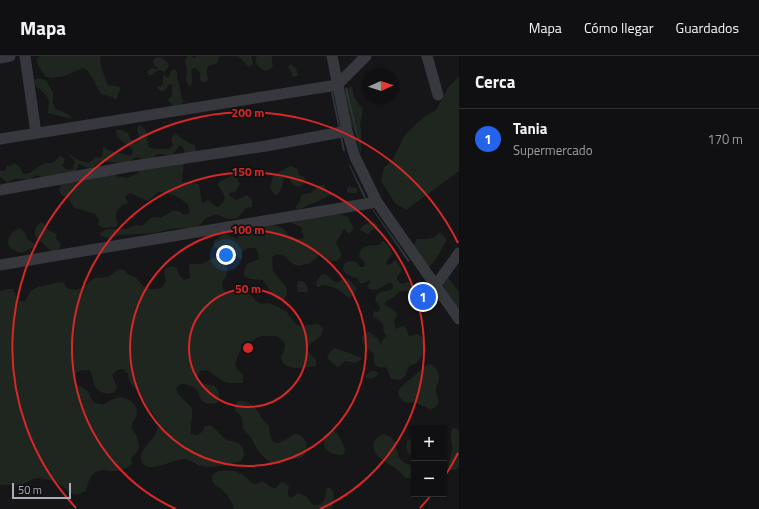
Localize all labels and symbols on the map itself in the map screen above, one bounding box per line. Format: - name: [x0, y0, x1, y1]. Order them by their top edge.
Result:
- north arrow: [363, 68, 399, 104]
- text: 200 m: [232, 103, 264, 122]
- text: 150 m: [232, 162, 264, 181]
- text: 100 m: [232, 220, 264, 239]
- your location: [216, 245, 236, 265]
- text: 50 m: [235, 279, 261, 298]
- pin: 1: [410, 282, 436, 312]
- centre of rings: [241, 341, 255, 355]
- scale bar: [12, 481, 71, 500]

